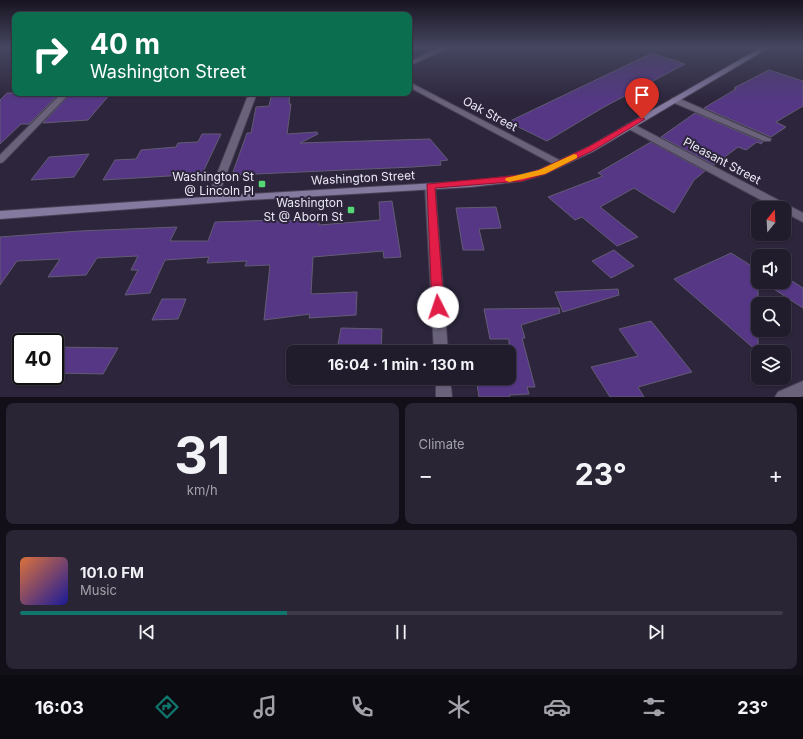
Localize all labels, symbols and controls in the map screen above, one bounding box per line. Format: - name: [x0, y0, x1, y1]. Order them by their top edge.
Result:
- text: 40 m: [90, 27, 160, 61]
- icon: right: [24, 28, 76, 80]
- text: Washington Street: [90, 61, 246, 82]
- pin: [625, 78, 659, 119]
- icon: arrive: [631, 84, 653, 106]
- street label: Oak Street: [460, 93, 520, 134]
- street label: Pleasant Street: [681, 134, 764, 187]
- street label: Washington Street: [311, 167, 415, 188]
- place label: Washington St @ Lincoln Pl: [172, 169, 254, 198]
- marker: Washington St @ Lincoln Pl: [257, 179, 267, 189]
- place label: Washington St @ Aborn St: [263, 195, 343, 224]
- north arrow: [751, 201, 791, 241]
- map controls: [751, 201, 791, 385]
- marker: Washington St @ Aborn St: [346, 205, 356, 215]
- button: sound: [751, 249, 791, 289]
- position arrow: [417, 286, 459, 328]
- button: search: [751, 297, 791, 337]
- speed limit sign: 40: [12, 333, 64, 385]
- button: layers: [751, 345, 791, 385]
- text: 16:04 · 1 min · 130 m: [328, 355, 474, 374]
- text: 31: [174, 424, 230, 487]
- text: Climate: [419, 436, 465, 452]
- text: 23°: [575, 456, 627, 492]
- text: −: [419, 462, 433, 488]
- text: +: [768, 462, 783, 488]
- text: km/h: [187, 482, 218, 498]
- text: 101.0 FM: [80, 563, 144, 582]
- text: Music: [80, 582, 117, 598]
- icon: previous: [136, 621, 158, 643]
- icon: pause: [390, 621, 412, 643]
- icon: next: [645, 621, 667, 643]
- icon: directions: [153, 693, 181, 721]
- icon: music: [251, 693, 279, 721]
- icon: phone: [348, 693, 376, 721]
- icon: climate: [445, 693, 473, 721]
- icon: car: [543, 693, 571, 721]
- icon: filters: [640, 693, 668, 721]
- text: 16:03: [35, 697, 84, 718]
- text: 23°: [737, 697, 768, 718]

